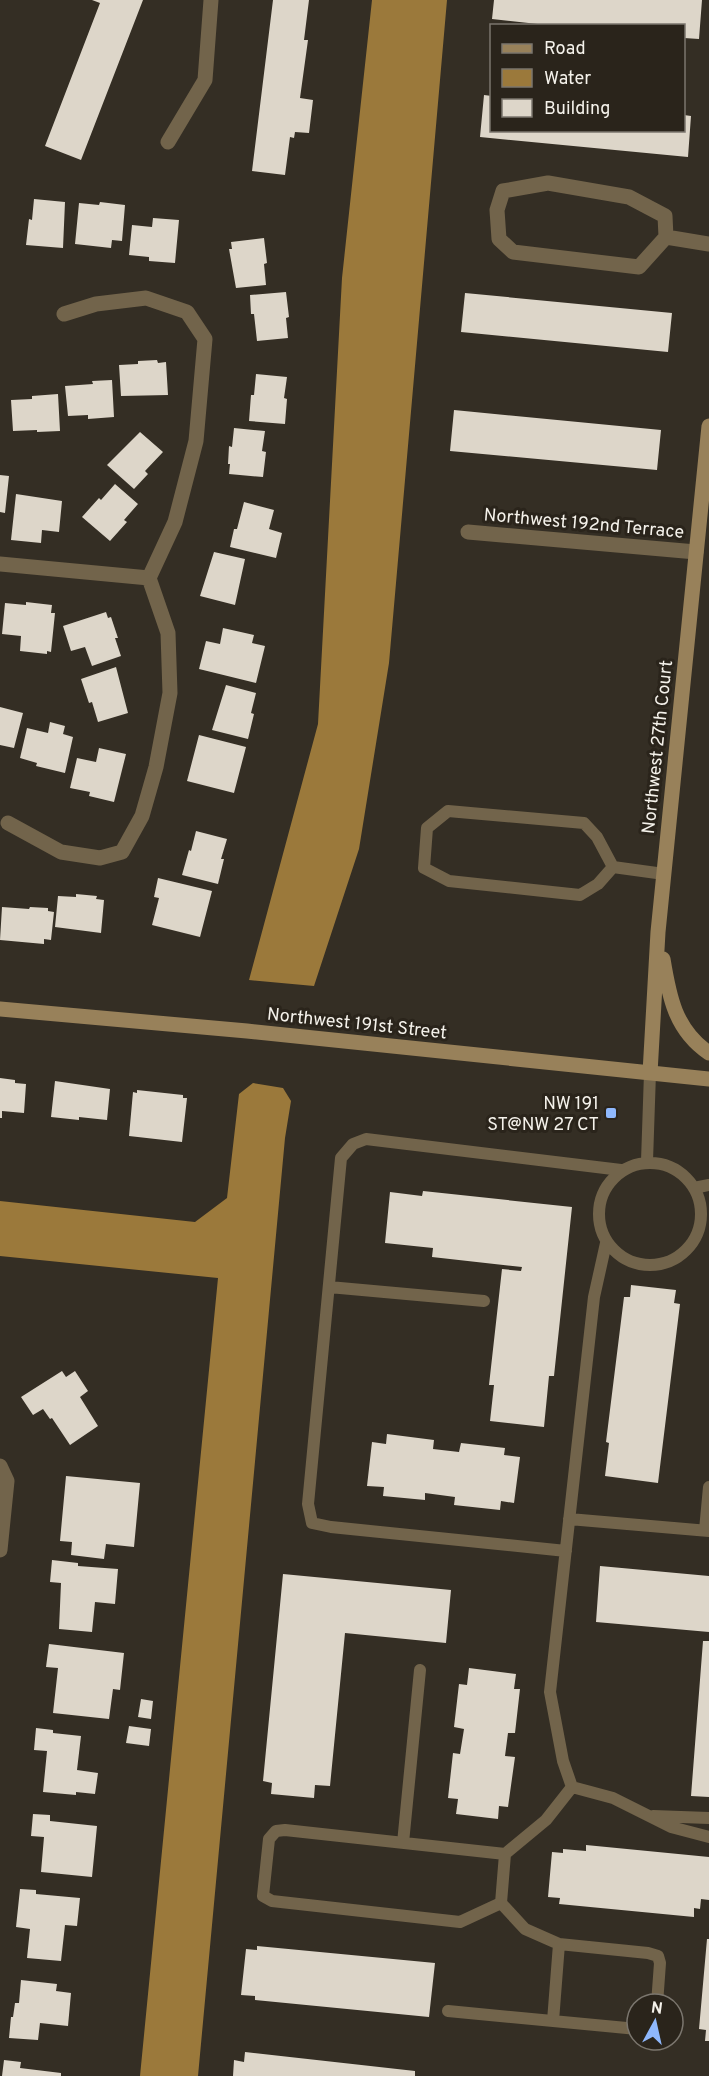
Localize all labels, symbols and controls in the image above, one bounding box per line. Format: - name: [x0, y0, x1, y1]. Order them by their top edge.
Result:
- legend: [490, 24, 685, 132]
- text: Road: [544, 38, 586, 61]
- text: Water: [544, 68, 591, 91]
- text: Building: [544, 98, 610, 121]
- street label: Northwest 192nd Terrace: [483, 504, 685, 545]
- street label: Northwest 27th Court: [638, 659, 679, 835]
- street label: Northwest 191st Street: [266, 1004, 448, 1045]
- place label: NW 191 ST@NW 27 CT: [487, 1093, 599, 1137]
- marker: NW 191 ST@NW 27 CT: [604, 1106, 618, 1120]
- north arrow: [625, 1992, 685, 2052]
- text: N: [650, 1998, 664, 2020]

